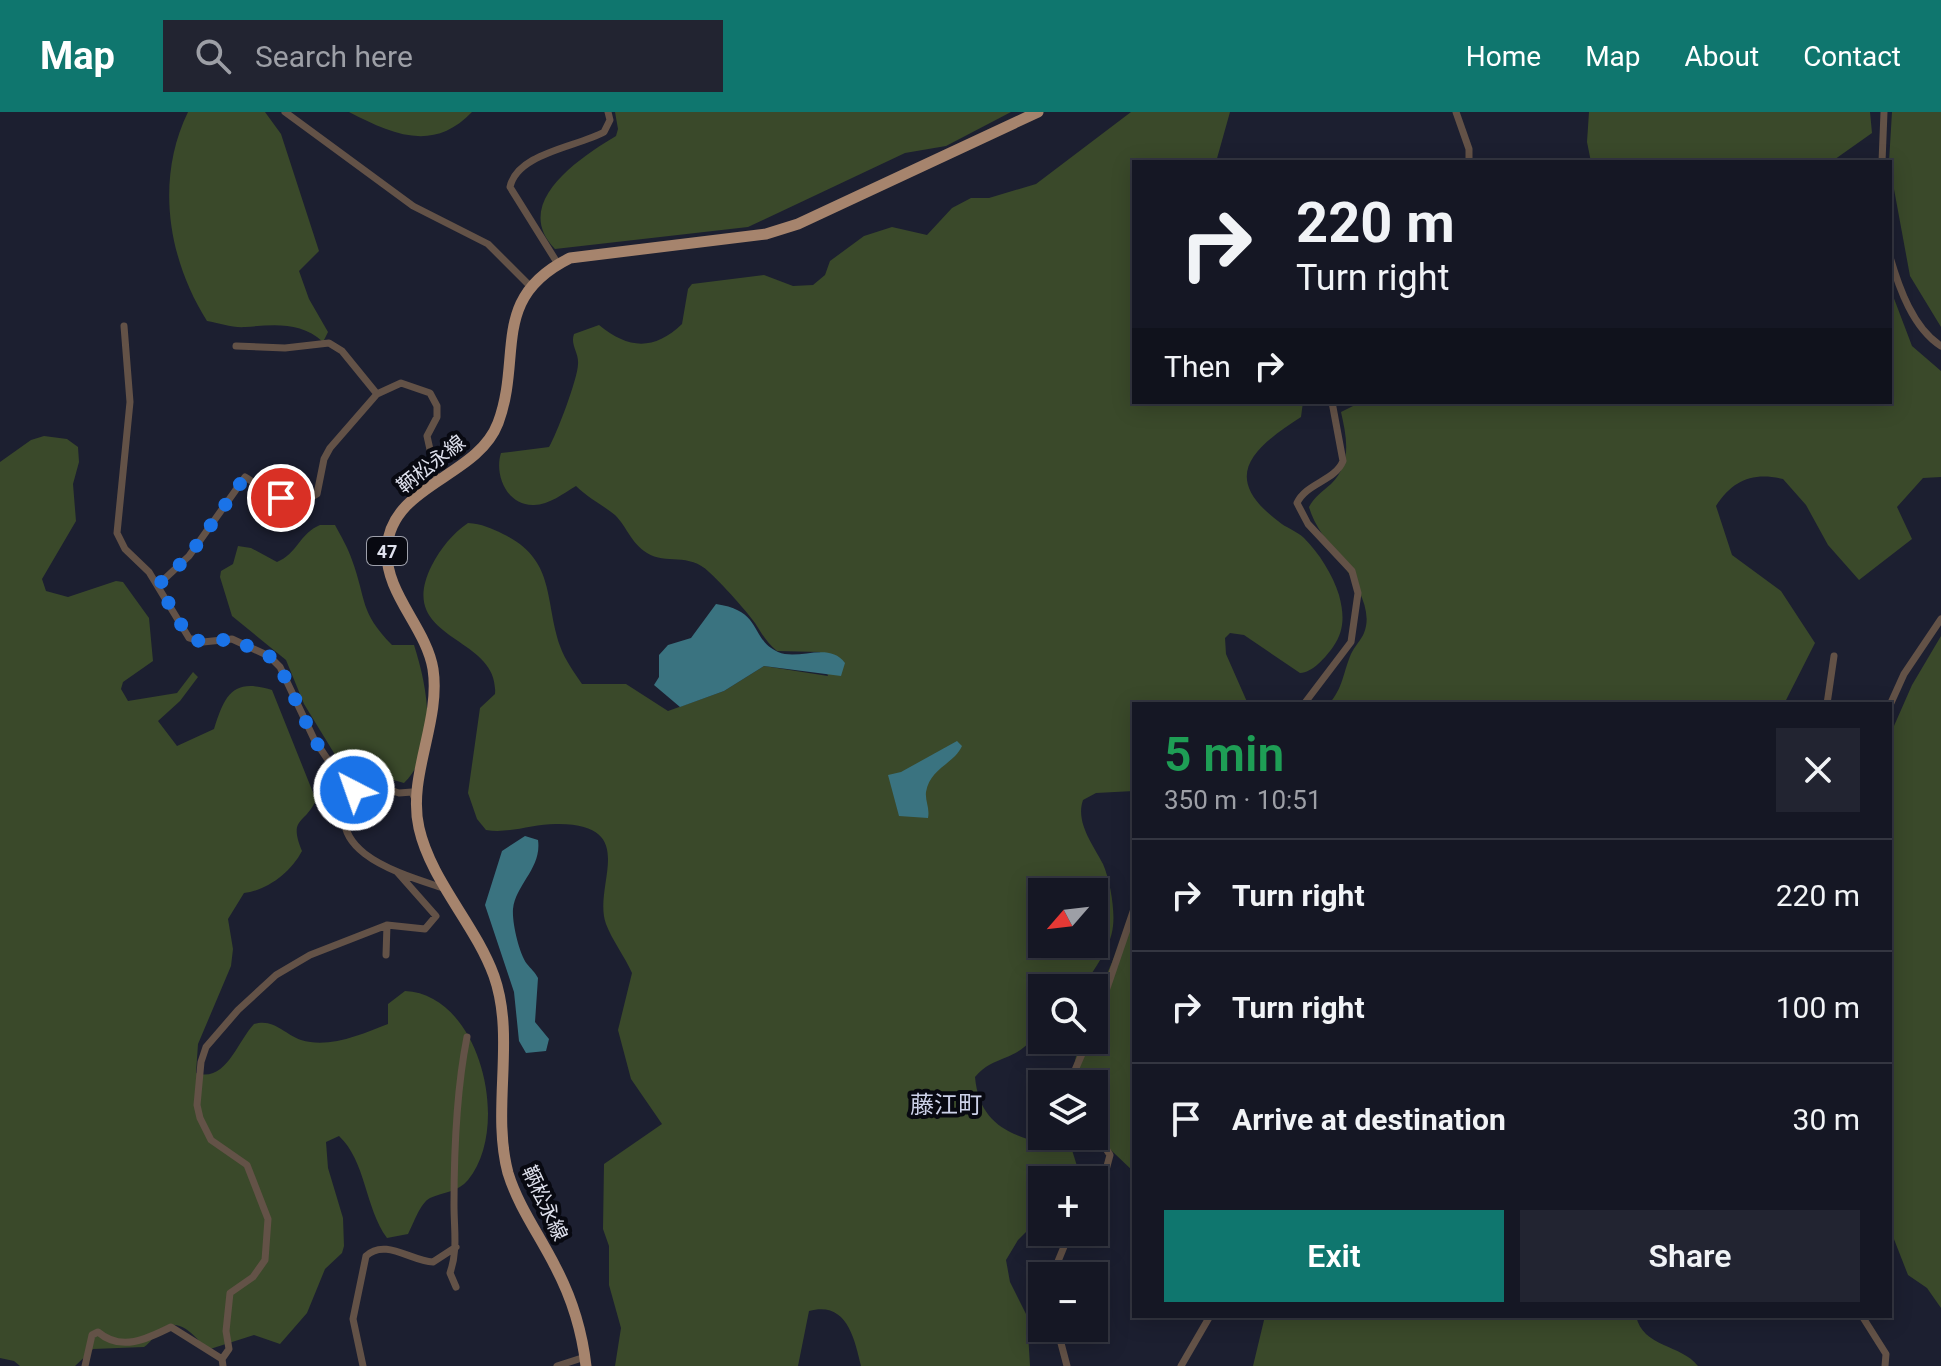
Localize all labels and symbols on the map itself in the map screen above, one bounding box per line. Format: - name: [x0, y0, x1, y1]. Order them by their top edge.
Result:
- street label: 鞆松永線: [392, 430, 470, 498]
- pin: [247, 464, 315, 532]
- road number: 47: [367, 537, 407, 565]
- position arrow: [312, 748, 396, 832]
- north arrow: [1028, 878, 1108, 958]
- district label: 藤江町: [910, 1091, 982, 1119]
- street label: 鞆松永線: [517, 1162, 573, 1244]

